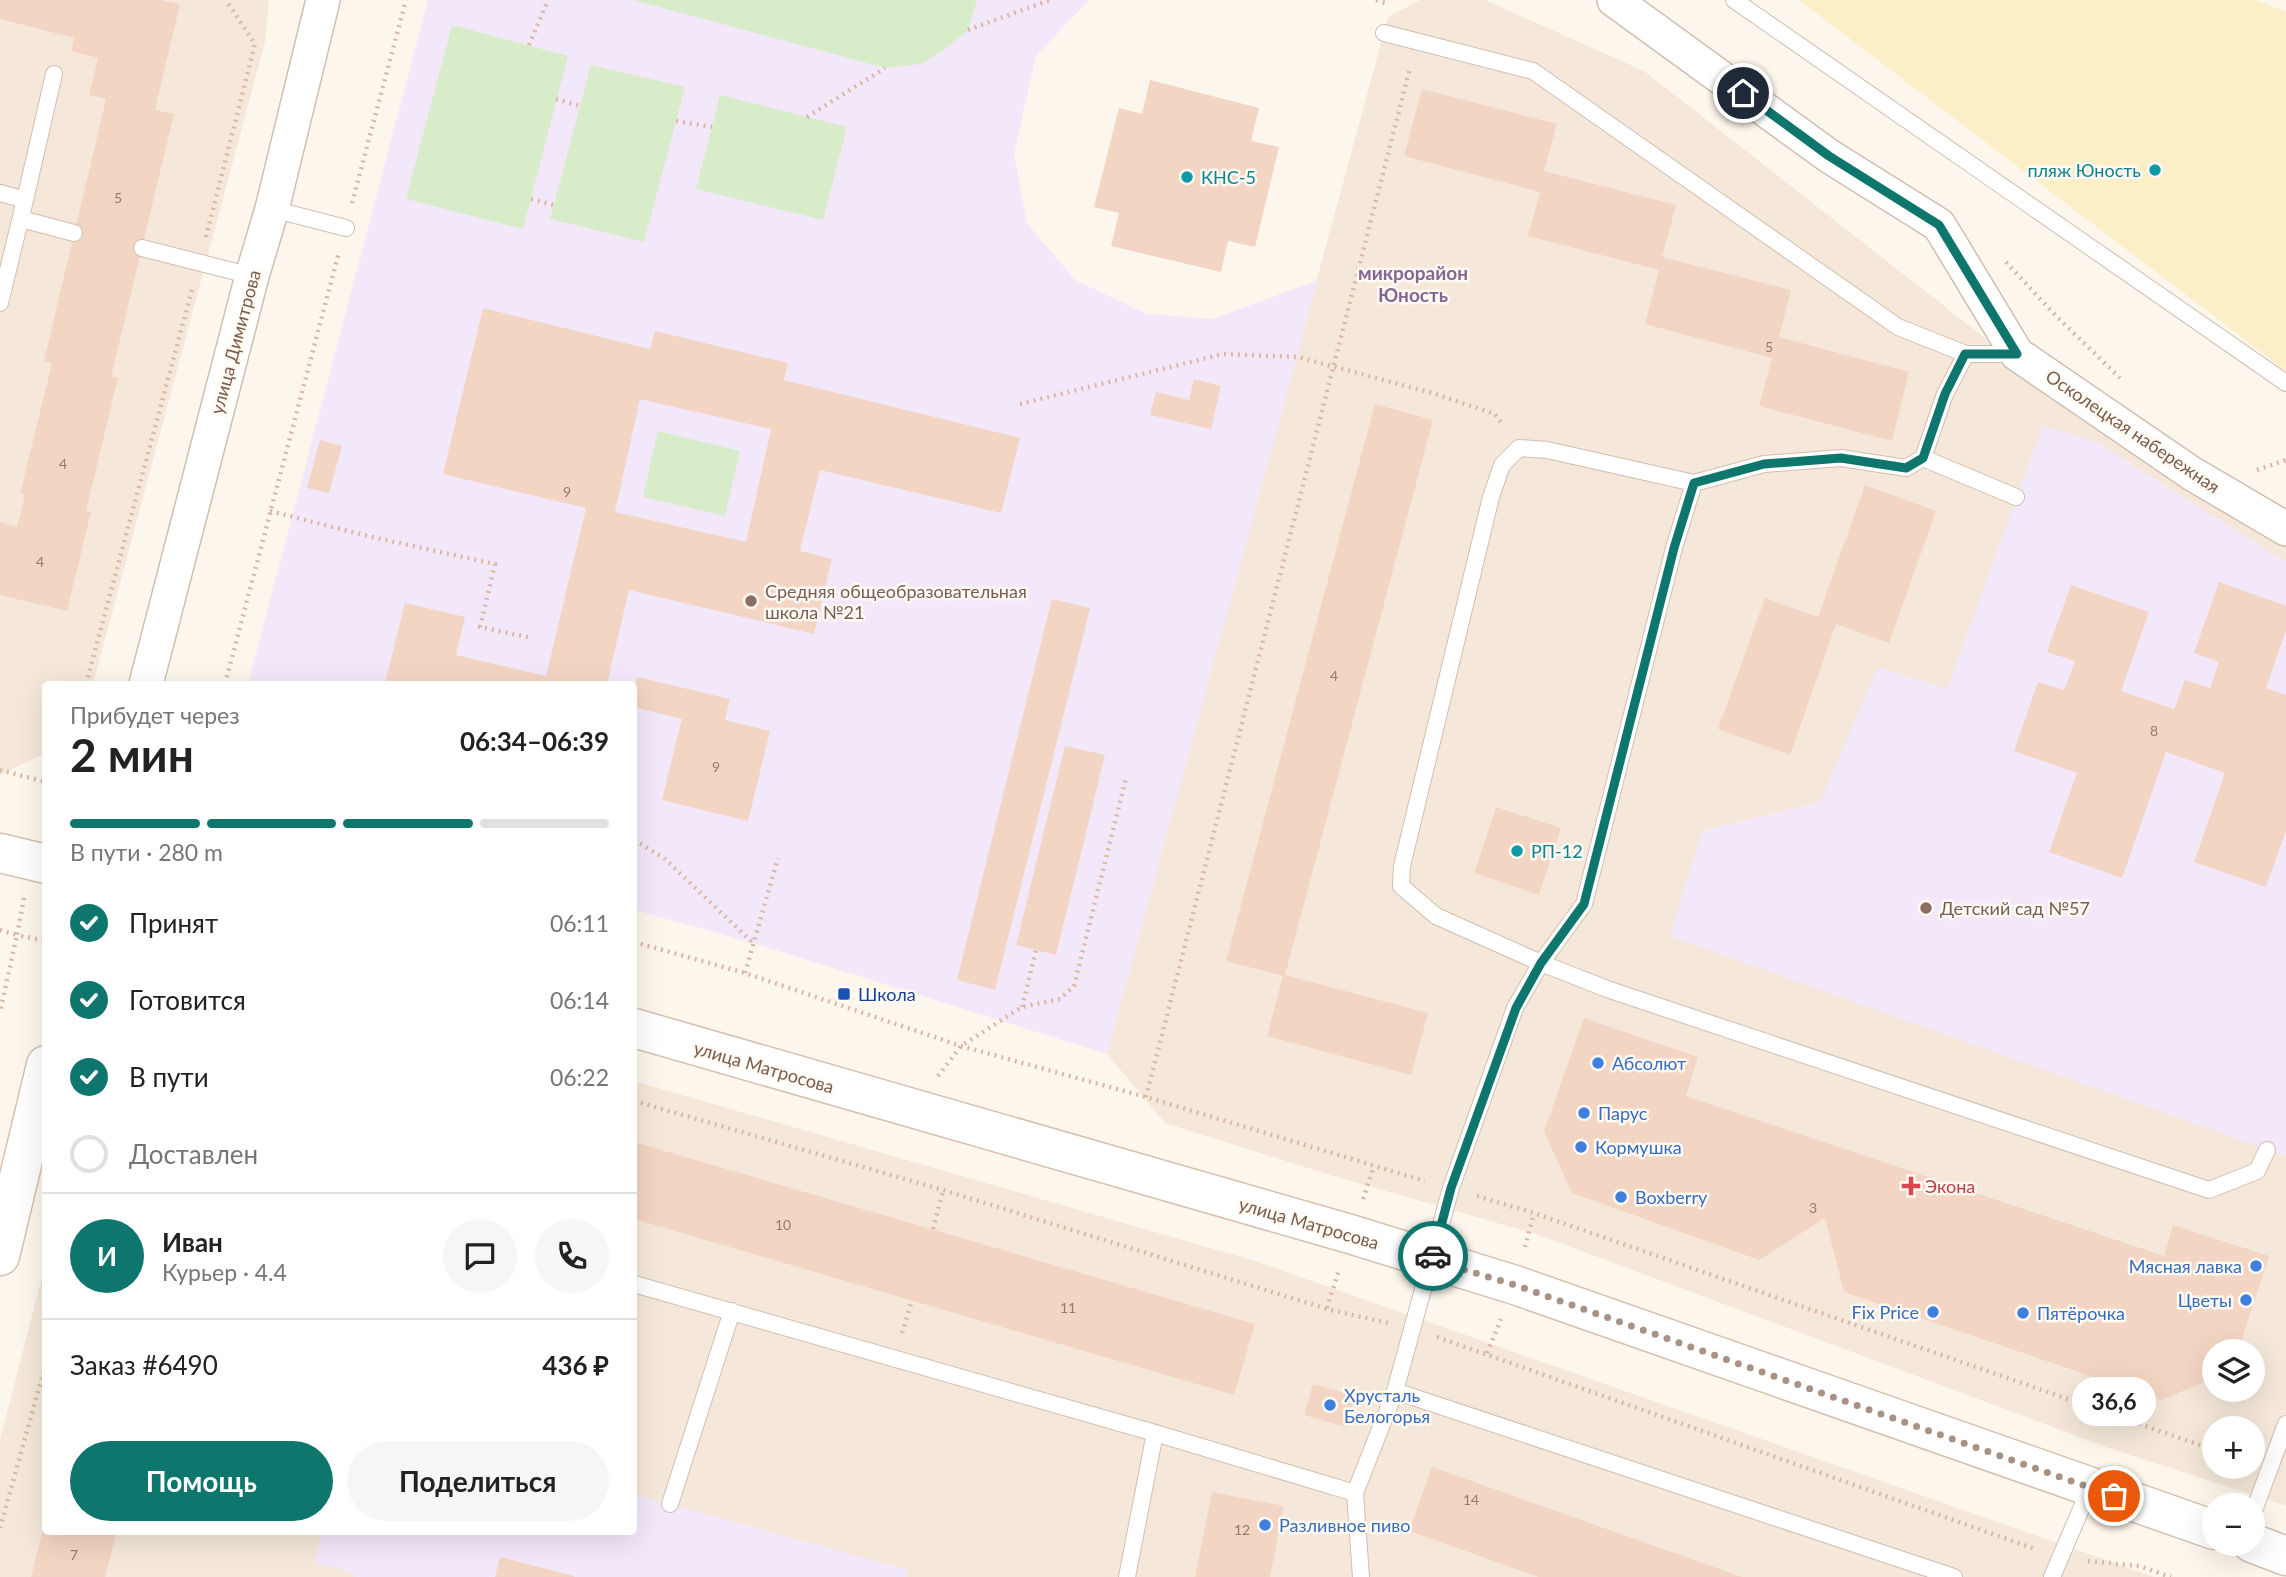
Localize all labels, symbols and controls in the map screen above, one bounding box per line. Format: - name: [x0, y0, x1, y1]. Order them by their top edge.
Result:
- pin: [1713, 63, 1773, 123]
- icon: home: [1724, 74, 1762, 112]
- place label: пляж Юность: [2027, 159, 2141, 181]
- marker: пляж Юность: [2147, 162, 2163, 178]
- place label: КНС-5: [1201, 166, 1256, 188]
- marker: КНС-5: [1179, 169, 1195, 185]
- house number: 5: [114, 189, 122, 206]
- district label: микрорайон Юность: [1358, 261, 1468, 306]
- street label: улица Димитрова: [205, 267, 265, 417]
- house number: 5: [1765, 338, 1773, 355]
- street label: Осколецкая набережная: [2042, 365, 2224, 497]
- house number: 4: [59, 455, 67, 472]
- house number: 9: [563, 483, 571, 500]
- house number: 4: [36, 553, 44, 570]
- place label: Средняя общеобразовательная школа №21: [765, 580, 1027, 623]
- marker: Средняя общеобразовательная школа №21: [743, 593, 759, 609]
- house number: 4: [1330, 667, 1338, 684]
- text: Прибудет через: [70, 701, 240, 729]
- house number: 8: [2150, 722, 2158, 739]
- text: 06:34–06:39: [460, 725, 609, 757]
- text: 2 мин: [70, 727, 194, 782]
- house number: 9: [712, 758, 720, 775]
- text: В пути · 280 m: [70, 838, 223, 866]
- place label: РП-12: [1531, 840, 1583, 862]
- marker: РП-12: [1509, 843, 1525, 859]
- place label: Детский сад №57: [1940, 897, 2090, 919]
- marker: Детский сад №57: [1918, 900, 1934, 916]
- icon: check: [70, 904, 108, 942]
- text: Принят: [129, 907, 218, 939]
- text: 06:11: [550, 909, 609, 937]
- icon: check: [70, 981, 108, 1019]
- place label: Школа: [858, 983, 916, 1005]
- text: Готовится: [129, 984, 246, 1016]
- text: 06:14: [550, 986, 609, 1014]
- marker: Школа: [836, 986, 852, 1002]
- street label: улица Матросова: [691, 1036, 837, 1098]
- place label: Абсолют: [1612, 1052, 1686, 1074]
- marker: Абсолют: [1590, 1055, 1606, 1071]
- icon: check: [70, 1058, 108, 1096]
- text: В пути: [129, 1061, 209, 1093]
- text: 06:22: [550, 1063, 609, 1091]
- place label: Парус: [1598, 1102, 1648, 1124]
- marker: Парус: [1576, 1105, 1592, 1121]
- place label: Кормушка: [1595, 1136, 1682, 1158]
- text: Доставлен: [129, 1138, 258, 1170]
- marker: Кормушка: [1573, 1139, 1589, 1155]
- place label: Экона: [1925, 1175, 1975, 1197]
- marker: Экона: [1903, 1178, 1919, 1194]
- place label: Boxberry: [1635, 1186, 1708, 1208]
- marker: Boxberry: [1613, 1189, 1629, 1205]
- street label: улица Матросова: [1236, 1192, 1382, 1254]
- house number: 3: [1809, 1199, 1817, 1216]
- house number: 10: [775, 1216, 791, 1233]
- button: chat: [443, 1219, 517, 1293]
- button: phone: [535, 1219, 609, 1293]
- courier: [1398, 1221, 1468, 1291]
- text: Иван: [162, 1226, 223, 1258]
- icon: car: [1414, 1237, 1452, 1275]
- text: И: [97, 1240, 117, 1272]
- place label: Мясная лавка: [2129, 1255, 2242, 1277]
- text: Курьер · 4.4: [162, 1258, 287, 1286]
- marker: Мясная лавка: [2248, 1258, 2264, 1274]
- place label: Цветы: [2178, 1289, 2232, 1311]
- marker: Цветы: [2238, 1292, 2254, 1308]
- house number: 11: [1060, 1299, 1076, 1316]
- place label: Fix Price: [1852, 1301, 1919, 1323]
- place label: Пятёрочка: [2037, 1302, 2125, 1324]
- marker: Fix Price: [1925, 1304, 1941, 1320]
- marker: Пятёрочка: [2015, 1305, 2031, 1321]
- map controls: [2202, 1339, 2265, 1556]
- button: layers: [2202, 1339, 2265, 1402]
- text: Заказ #6490: [70, 1349, 218, 1381]
- text: 436 ₽: [542, 1349, 609, 1381]
- callout: 36,6: [2072, 1377, 2156, 1426]
- place label: Хрусталь Белогорья: [1344, 1384, 1430, 1427]
- text: 36,6: [2091, 1387, 2137, 1415]
- marker: Хрусталь Белогорья: [1322, 1397, 1338, 1413]
- button: +: [2202, 1416, 2265, 1479]
- button: Помощь: [70, 1441, 333, 1521]
- button: Поделиться: [347, 1441, 609, 1521]
- pin: [2084, 1466, 2144, 1526]
- icon: bag: [2095, 1477, 2133, 1515]
- house number: 14: [1463, 1491, 1479, 1508]
- button: −: [2202, 1493, 2265, 1556]
- place label: Разливное пиво: [1279, 1514, 1410, 1536]
- marker: Разливное пиво: [1257, 1517, 1273, 1533]
- house number: 12: [1234, 1521, 1250, 1538]
- house number: 7: [70, 1546, 78, 1563]

